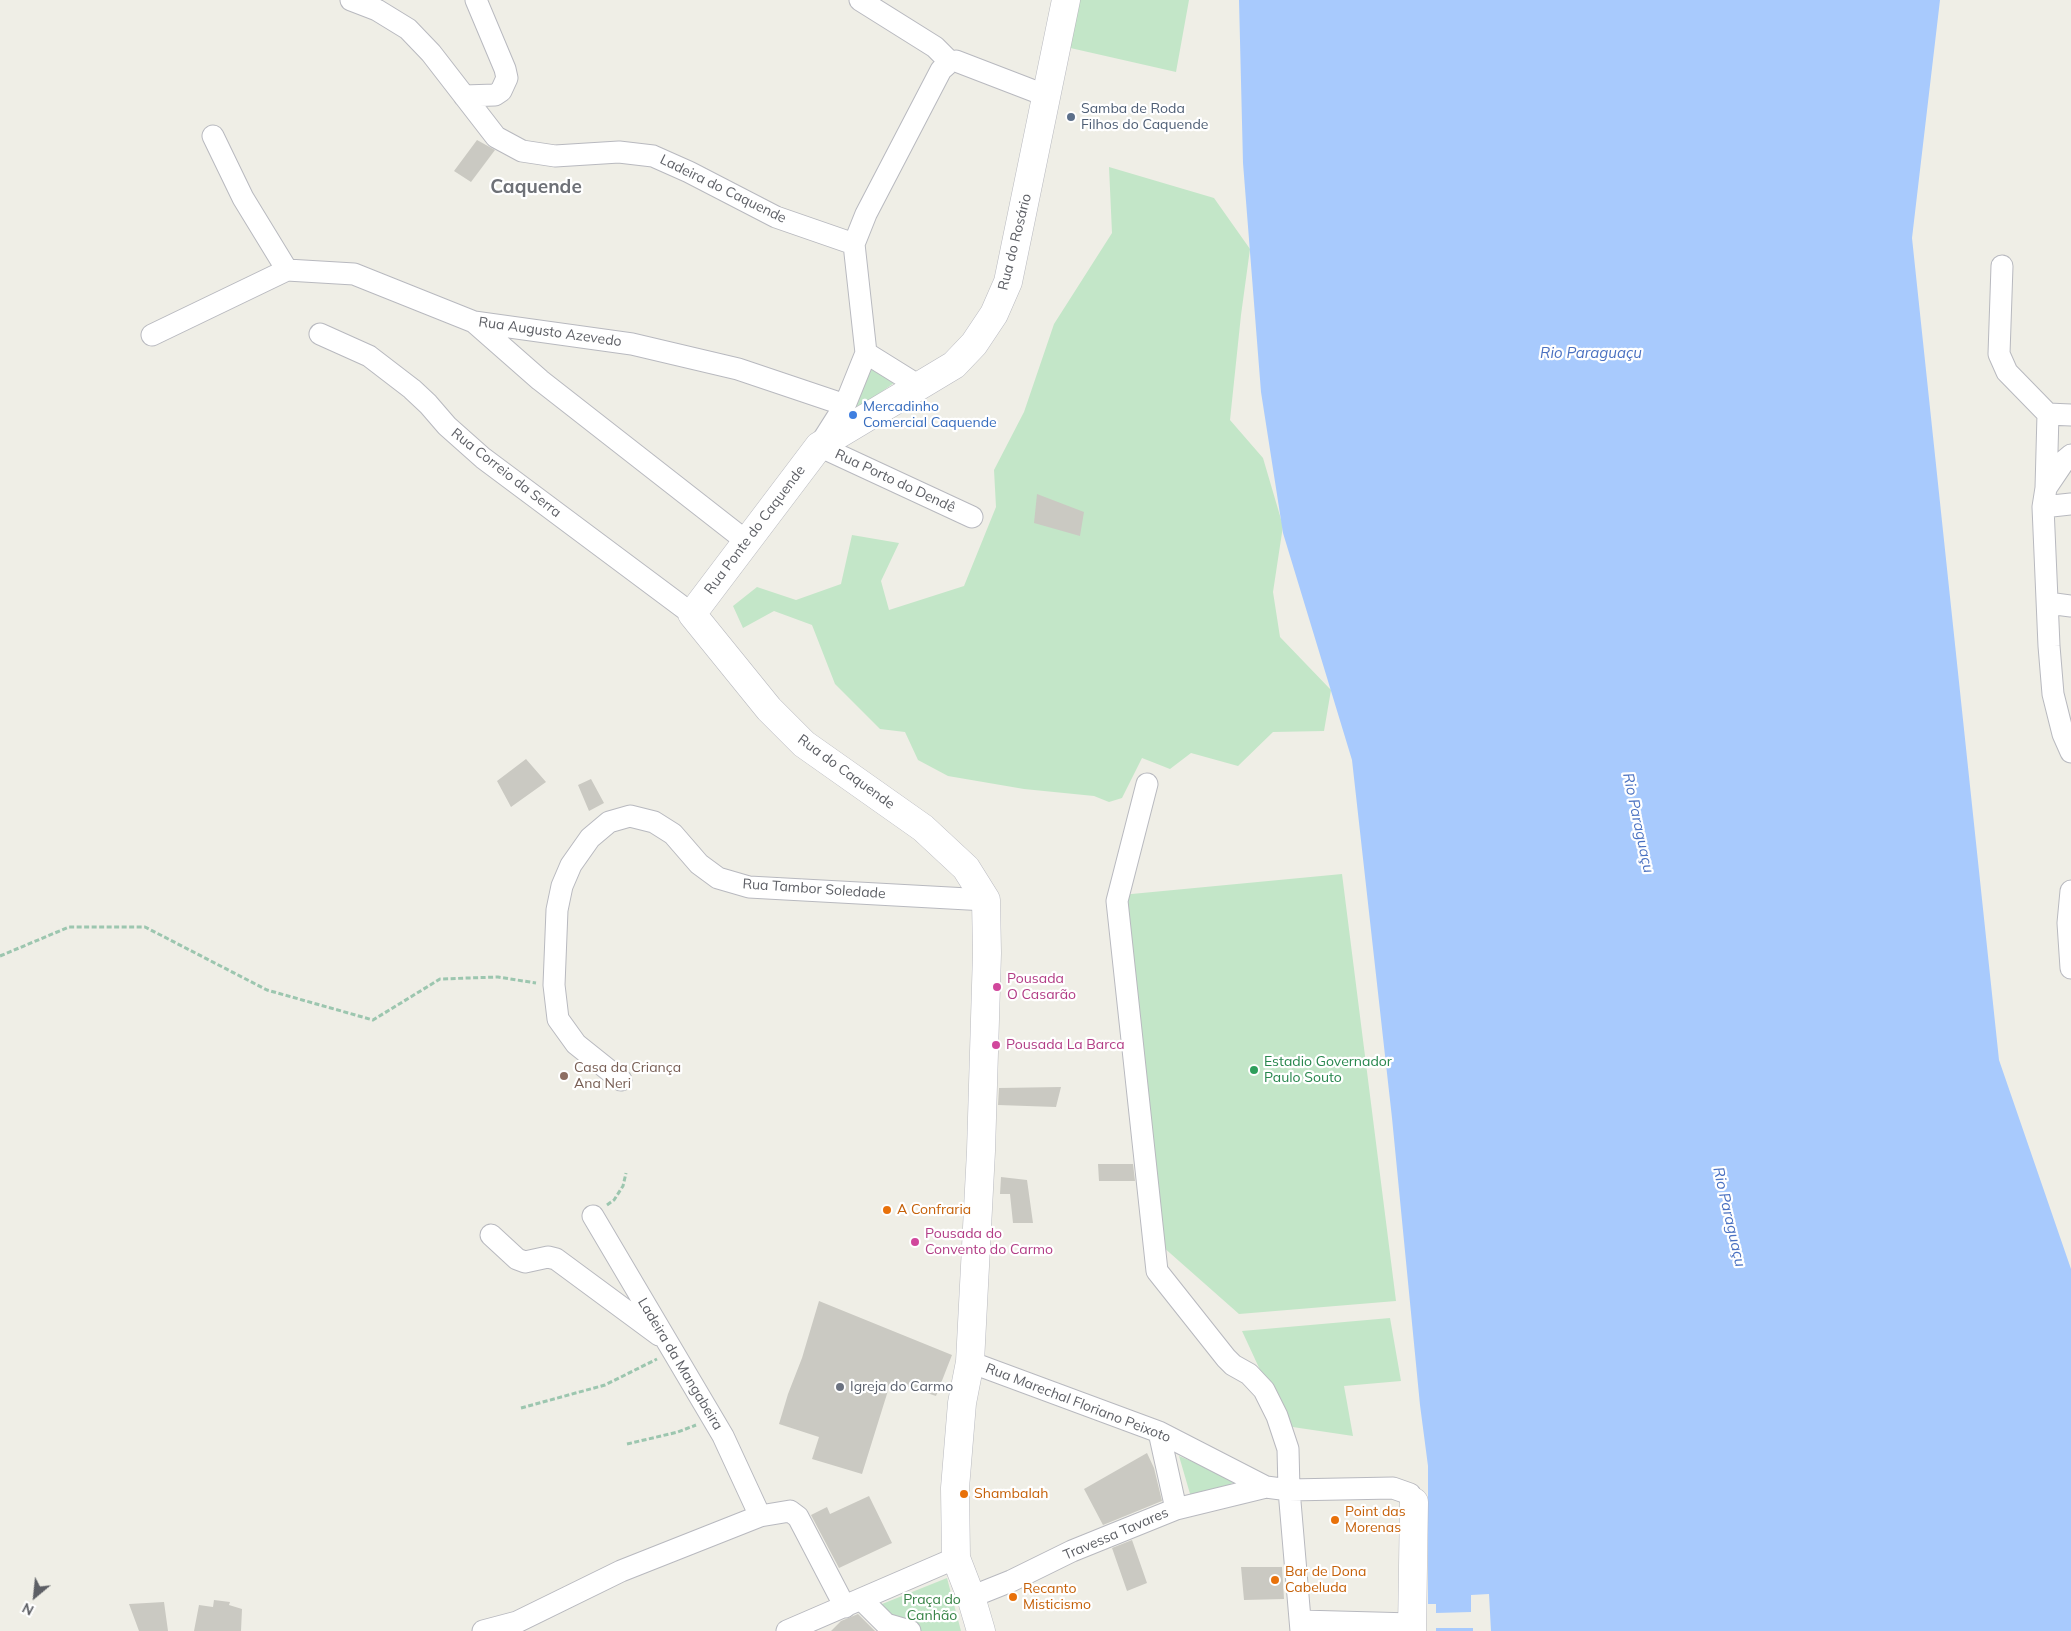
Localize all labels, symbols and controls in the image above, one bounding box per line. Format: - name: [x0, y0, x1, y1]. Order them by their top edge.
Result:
- place label: Samba de Roda Filhos do Caquende: [1081, 101, 1208, 134]
- marker: Samba de Roda Filhos do Caquende: [1065, 111, 1077, 123]
- street label: Ladeira do Caquende: [657, 151, 789, 227]
- district label: Caquende: [490, 176, 582, 198]
- street label: Rua do Rosário: [995, 192, 1035, 292]
- street label: Rua Augusto Azevedo: [477, 314, 623, 350]
- water label: Rio Paraguaçu: [1540, 344, 1642, 362]
- place label: Mercadinho Comercial Caquende: [863, 399, 997, 432]
- marker: Mercadinho Comercial Caquende: [847, 409, 859, 421]
- street label: Rua Correio da Serra: [448, 425, 564, 521]
- street label: Rua Porto do Dendê: [832, 446, 958, 516]
- street label: Rua Ponte do Caquende: [701, 462, 809, 598]
- street label: Rua do Caquende: [794, 731, 898, 813]
- water label: Rio Paraguaçu: [1619, 771, 1657, 875]
- street label: Rua Tambor Soledade: [742, 876, 886, 902]
- place label: Pousada O Casarão: [1007, 971, 1076, 1004]
- marker: Pousada O Casarão: [991, 981, 1003, 993]
- place label: Pousada La Barca: [1006, 1037, 1125, 1053]
- marker: Pousada La Barca: [990, 1039, 1002, 1051]
- place label: Estadio Governador Paulo Souto: [1264, 1054, 1392, 1086]
- place label: Casa da Criança Ana Neri: [574, 1060, 681, 1092]
- marker: Estadio Governador Paulo Souto: [1248, 1064, 1260, 1076]
- marker: Casa da Criança Ana Neri: [558, 1070, 570, 1082]
- water label: Rio Paraguaçu: [1709, 1165, 1749, 1269]
- place label: A Confraria: [897, 1202, 971, 1218]
- marker: A Confraria: [881, 1204, 893, 1216]
- place label: Pousada do Convento do Carmo: [925, 1226, 1053, 1258]
- marker: Pousada do Convento do Carmo: [909, 1236, 921, 1248]
- street label: Ladeira da Mangabeira: [634, 1295, 726, 1433]
- street label: Rua Marechal Floriano Peixoto: [983, 1360, 1173, 1446]
- place label: Igreja do Carmo: [850, 1379, 953, 1395]
- marker: Igreja do Carmo: [834, 1381, 846, 1393]
- place label: Shambalah: [974, 1486, 1048, 1502]
- marker: Shambalah: [958, 1488, 970, 1500]
- street label: Travessa Tavares: [1061, 1504, 1171, 1564]
- place label: Point das Morenas: [1345, 1504, 1406, 1536]
- marker: Point das Morenas: [1329, 1514, 1341, 1526]
- place label: Bar de Dona Cabeluda: [1285, 1564, 1366, 1596]
- north arrow: [10, 1571, 60, 1621]
- marker: Bar de Dona Cabeluda: [1269, 1574, 1281, 1586]
- place label: Recanto Misticismo: [1023, 1581, 1091, 1614]
- marker: Recanto Misticismo: [1007, 1591, 1019, 1603]
- park label: Praça do Canhão: [903, 1592, 961, 1624]
- text: N: [19, 1599, 37, 1620]

